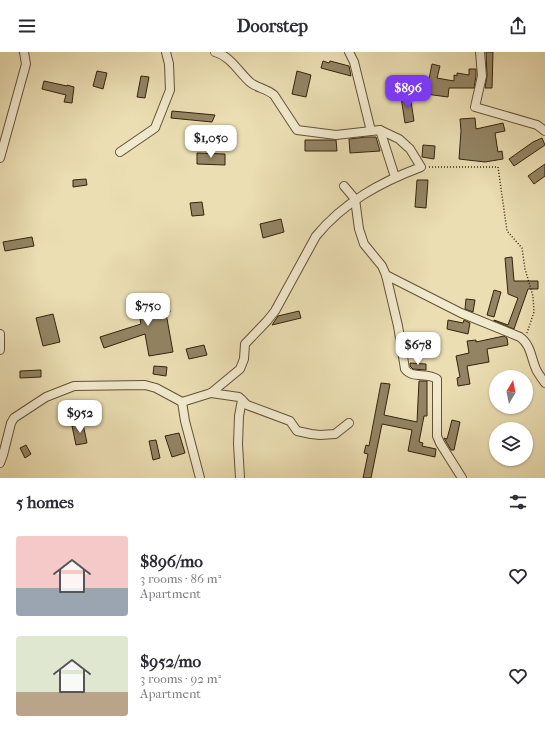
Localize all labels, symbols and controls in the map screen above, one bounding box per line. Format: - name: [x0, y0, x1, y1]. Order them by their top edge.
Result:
- icon: menu: [16, 15, 38, 37]
- icon: share: [507, 15, 529, 37]
- text: Doorstep: [237, 16, 308, 37]
- pin: $896: [384, 75, 432, 109]
- text: $896: [394, 80, 422, 95]
- pin: $1,050: [178, 125, 244, 159]
- text: $1,050: [194, 130, 228, 145]
- pin: $750: [124, 293, 172, 327]
- text: $750: [135, 298, 161, 313]
- pin: $678: [394, 332, 442, 366]
- text: $678: [405, 337, 431, 352]
- north arrow: [489, 370, 533, 414]
- map controls: [489, 370, 533, 466]
- pin: $952: [56, 400, 104, 434]
- text: $952: [67, 405, 93, 420]
- button: layers: [489, 422, 533, 466]
- icon: filters: [507, 491, 529, 513]
- text: 5 homes: [16, 492, 74, 512]
- text: $896/mo: [140, 551, 203, 571]
- icon: home: [48, 552, 96, 600]
- icon: heart: [507, 565, 529, 587]
- text: 3 rooms · 86 m²: [140, 571, 221, 586]
- text: Apartment: [140, 586, 201, 601]
- text: $952/mo: [140, 651, 201, 671]
- icon: home: [48, 652, 96, 700]
- icon: heart: [507, 665, 529, 687]
- text: 3 rooms · 92 m²: [140, 671, 221, 686]
- text: Apartment: [140, 686, 201, 701]

